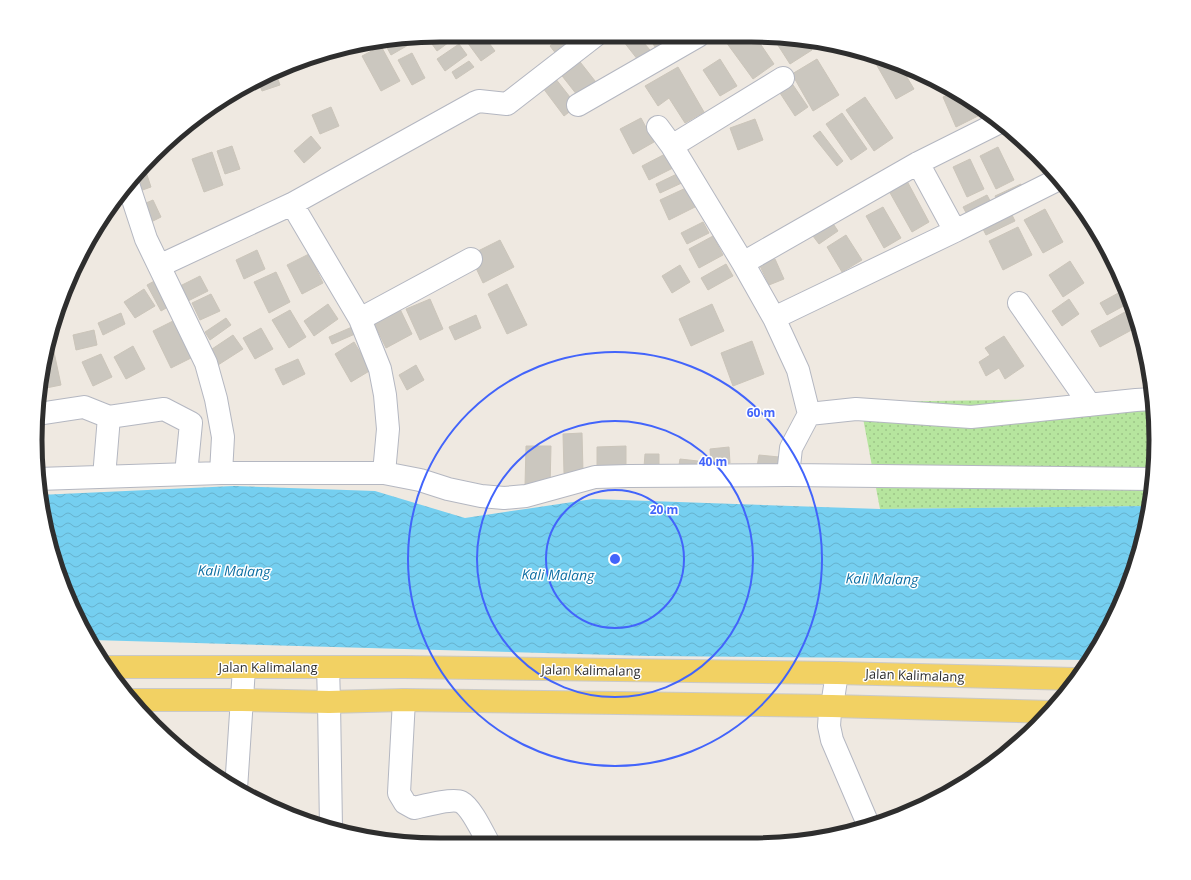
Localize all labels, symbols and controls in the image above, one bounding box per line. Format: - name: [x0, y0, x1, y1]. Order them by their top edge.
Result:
- text: 60 m: [747, 404, 775, 421]
- text: 40 m: [699, 453, 727, 470]
- text: 20 m: [650, 501, 678, 518]
- centre of rings: [608, 552, 622, 566]
- water label: Kali Malang: [197, 560, 271, 581]
- water label: Kali Malang: [521, 564, 595, 585]
- water label: Kali Malang: [845, 568, 919, 589]
- street label: Jalan Kalimalang: [216, 658, 318, 676]
- street label: Jalan Kalimalang: [539, 660, 641, 680]
- street label: Jalan Kalimalang: [863, 664, 965, 686]

